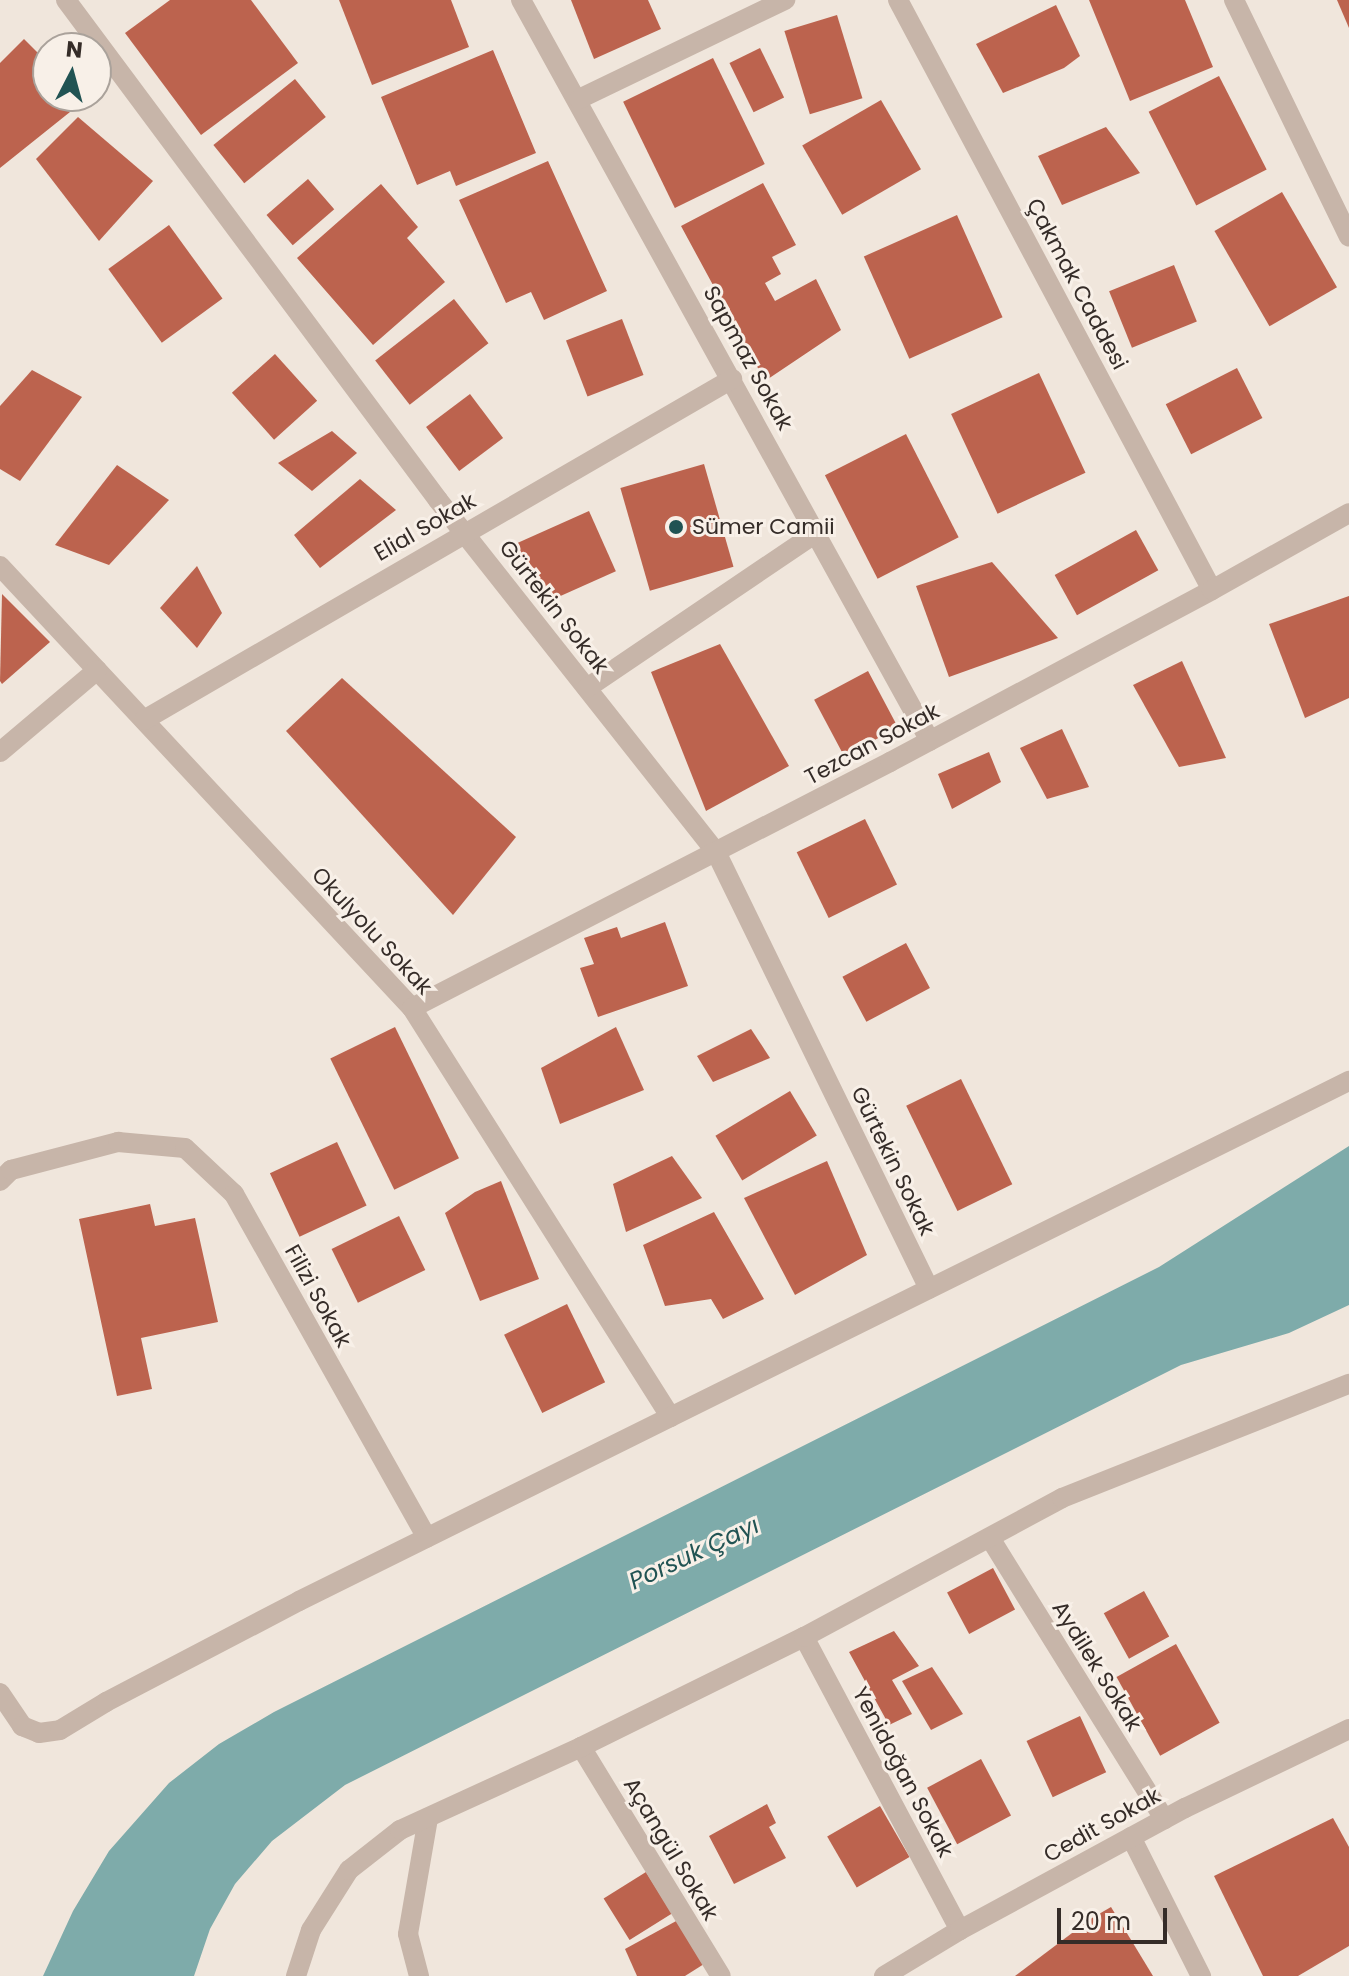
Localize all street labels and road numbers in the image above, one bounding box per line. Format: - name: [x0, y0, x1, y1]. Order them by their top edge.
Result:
- street label: Çakmak Caddesi: [1021, 194, 1133, 374]
- street label: Sapmaz Sokak: [698, 281, 798, 435]
- street label: Elial Sokak: [370, 487, 480, 567]
- street label: Gürtekin Sokak: [494, 535, 614, 679]
- street label: Tezcan Sokak: [800, 698, 944, 790]
- street label: Okulyolu Sokak: [306, 862, 438, 1000]
- street label: Gürtekin Sokak: [846, 1082, 940, 1240]
- street label: Filizi Sokak: [279, 1240, 357, 1352]
- street label: Aydilek Sokak: [1047, 1596, 1147, 1736]
- street label: Yenidoğan Sokak: [847, 1682, 959, 1862]
- street label: Açangül Sokak: [618, 1773, 724, 1925]
- street label: Cedit Sokak: [1039, 1782, 1165, 1868]

